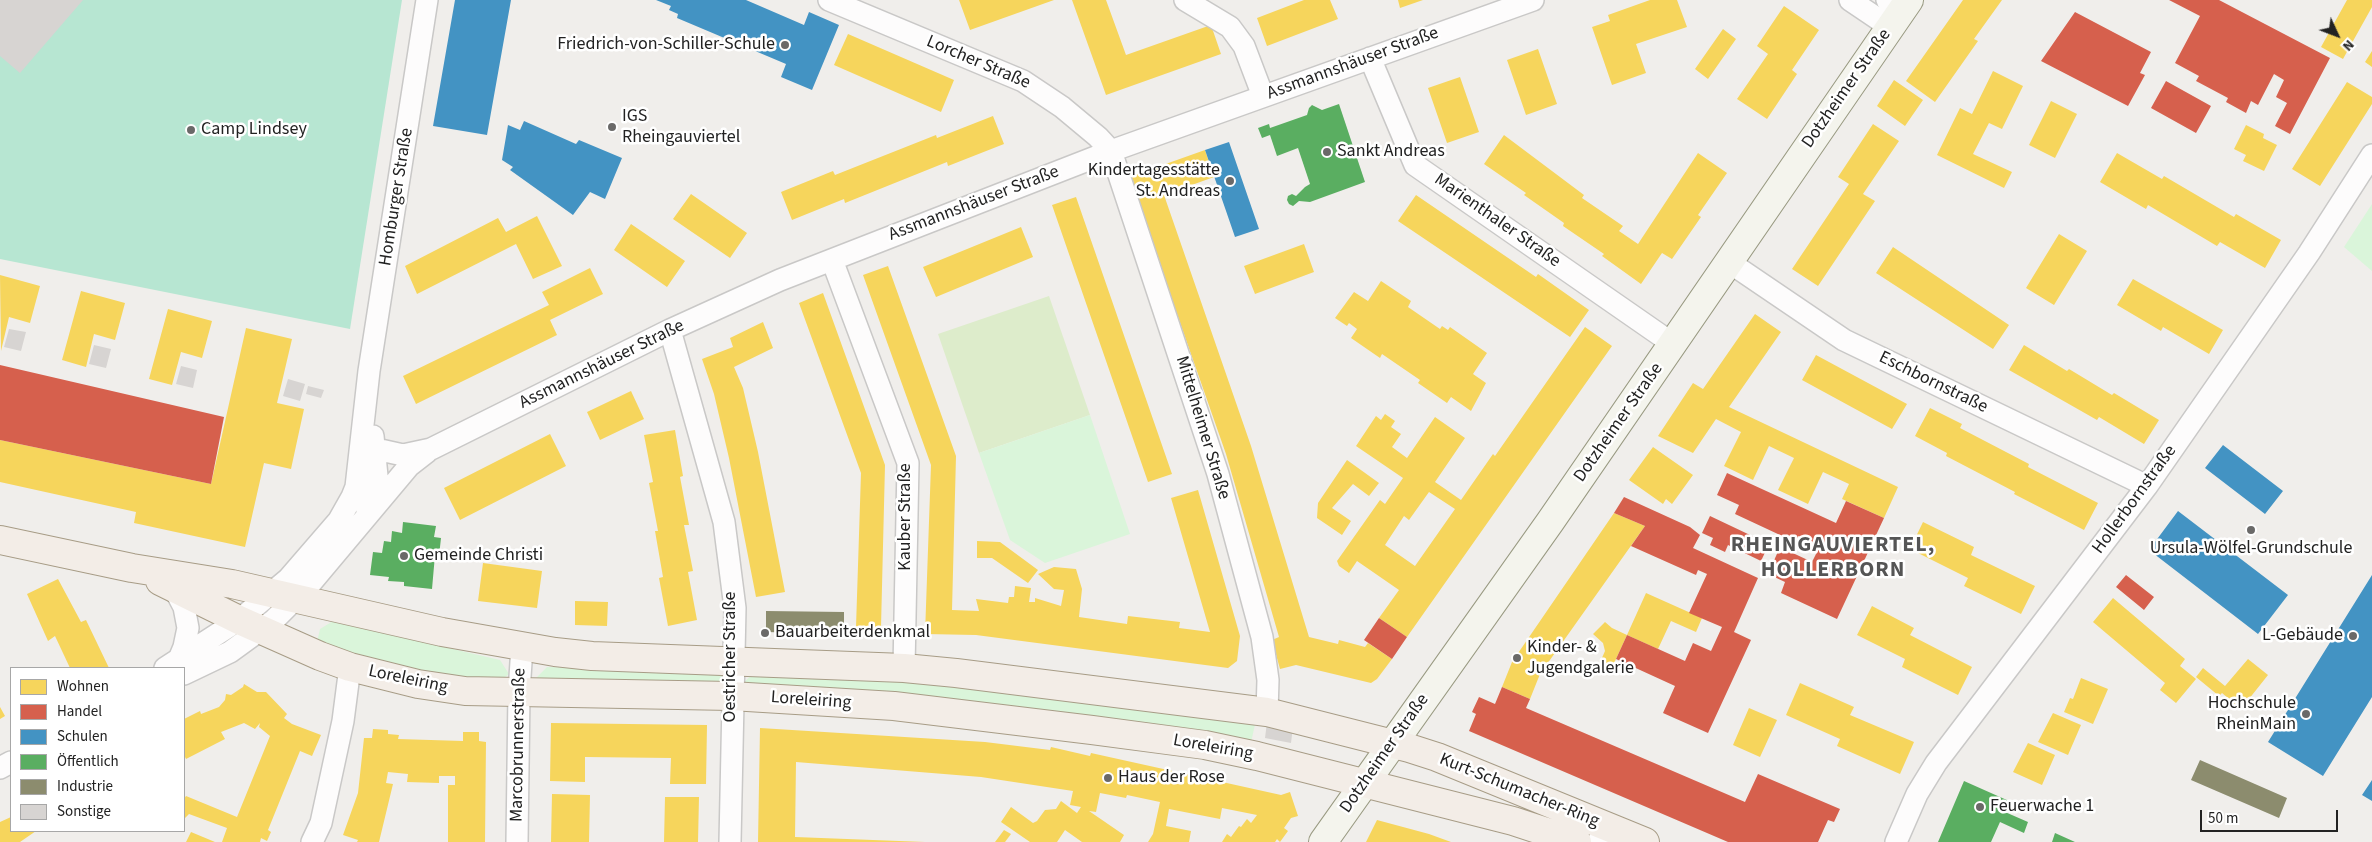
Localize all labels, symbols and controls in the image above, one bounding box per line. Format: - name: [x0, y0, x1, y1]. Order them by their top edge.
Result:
- north arrow: [2312, 10, 2362, 60]
- street label: Assmannshäuser Straße: [1264, 23, 1442, 105]
- street label: Dotzheimer Straße: [1798, 25, 1896, 153]
- street label: Lorcher Straße: [923, 31, 1033, 95]
- place label: Friedrich-von-Schiller-Schule: [557, 34, 775, 56]
- text: N: [2337, 35, 2358, 55]
- marker: Friedrich-von-Schiller-Schule: [779, 39, 791, 51]
- place label: IGS Rheingauviertel: [622, 106, 740, 148]
- place label: Camp Lindsey: [201, 119, 307, 141]
- marker: IGS Rheingauviertel: [606, 121, 618, 133]
- marker: Camp Lindsey: [185, 124, 197, 136]
- street label: Homburger Straße: [375, 127, 419, 267]
- place label: Sankt Andreas: [1337, 141, 1445, 163]
- marker: Sankt Andreas: [1321, 146, 1333, 158]
- place label: Kindertagesstätte St. Andreas: [1088, 160, 1220, 202]
- street label: Assmannshäuser Straße: [886, 161, 1062, 247]
- street label: Marienthaler Straße: [1430, 169, 1564, 273]
- marker: Kindertagesstätte St. Andreas: [1224, 175, 1236, 187]
- street label: Assmannshäuser Straße: [516, 316, 688, 414]
- street label: Eschbornstraße: [1875, 347, 1991, 419]
- street label: Mittelheimer Straße: [1170, 354, 1234, 502]
- street label: Dotzheimer Straße: [1570, 359, 1668, 487]
- street label: Hollerbornstraße: [2088, 441, 2182, 559]
- street label: Kauber Straße: [895, 463, 917, 571]
- marker: Ursula-Wölfel-Grundschule: [2245, 524, 2257, 536]
- district label: RHEINGAUVIERTEL, HOLLERBORN: [1729, 533, 1937, 584]
- place label: Ursula-Wölfel-Grundschule: [2150, 538, 2352, 560]
- place label: Gemeinde Christi: [414, 545, 543, 567]
- marker: Gemeinde Christi: [398, 550, 410, 562]
- street label: Oestricher Straße: [720, 591, 742, 723]
- place label: Bauarbeiterdenkmal: [775, 622, 930, 644]
- place label: L-Gebäude: [2262, 625, 2343, 647]
- marker: Bauarbeiterdenkmal: [759, 627, 771, 639]
- marker: L-Gebäude: [2347, 630, 2359, 642]
- place label: Kinder- & Jugendgalerie: [1527, 637, 1634, 680]
- marker: Kinder- & Jugendgalerie: [1511, 652, 1523, 664]
- street label: Loreleiring: [366, 661, 450, 699]
- legend: [10, 667, 185, 832]
- street label: Marcobrunnerstraße: [507, 668, 531, 822]
- text: Wohnen: [57, 676, 109, 697]
- street label: Loreleiring: [770, 687, 852, 715]
- street label: Dotzheimer Straße: [1336, 690, 1434, 818]
- place label: Hochschule RheinMain: [2208, 693, 2296, 736]
- text: Handel: [57, 701, 102, 722]
- marker: Hochschule RheinMain: [2300, 708, 2312, 720]
- text: Schulen: [57, 726, 108, 747]
- street label: Loreleiring: [1171, 730, 1255, 766]
- street label: Kurt-Schumacher-Ring: [1436, 749, 1602, 833]
- text: Öffentlich: [57, 751, 119, 772]
- place label: Haus der Rose: [1118, 767, 1225, 789]
- marker: Haus der Rose: [1102, 772, 1114, 784]
- text: Industrie: [57, 776, 113, 797]
- place label: Feuerwache 1: [1990, 796, 2094, 818]
- scale bar: [2202, 800, 2340, 832]
- text: Sonstige: [57, 801, 111, 822]
- marker: Feuerwache 1: [1974, 801, 1986, 813]
- text: 50 m: [2208, 808, 2238, 829]

